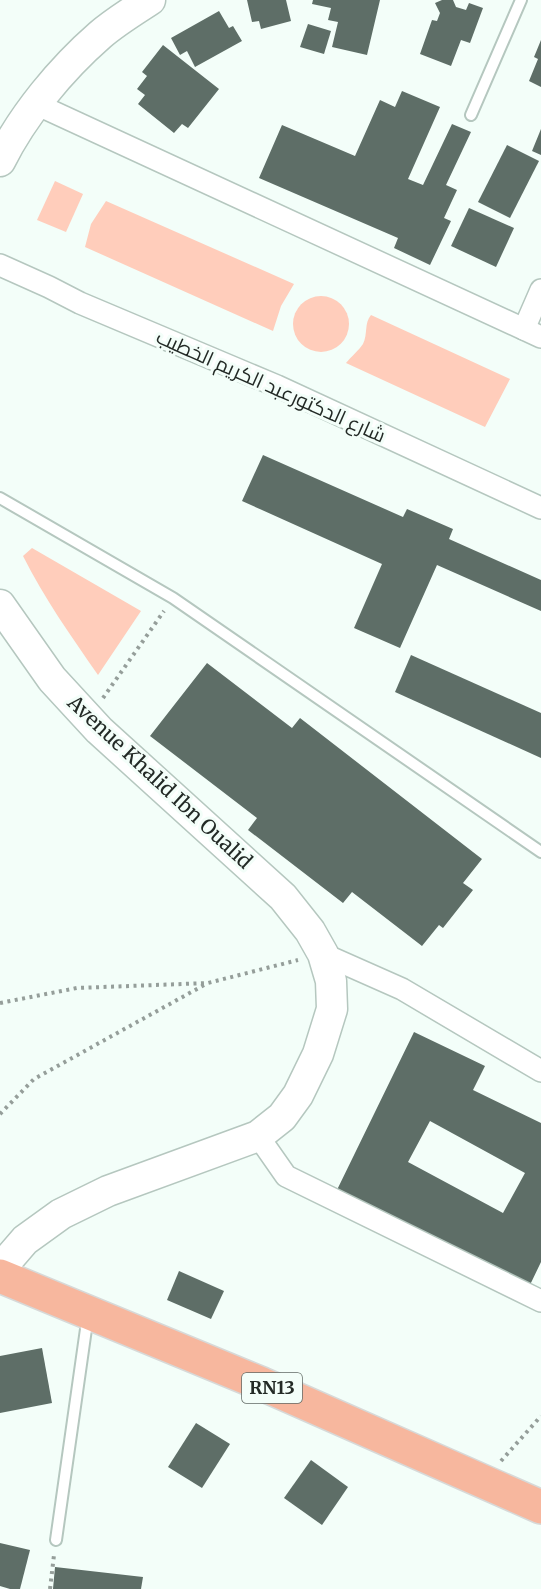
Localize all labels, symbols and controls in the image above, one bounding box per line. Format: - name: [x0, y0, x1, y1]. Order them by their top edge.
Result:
- street label: شارع الدكتورعبد الكريم الخطيب: [152, 324, 390, 449]
- street label: Avenue Khalid Ibn Oualid: [62, 689, 258, 874]
- road number: RN13: [242, 1373, 302, 1403]

